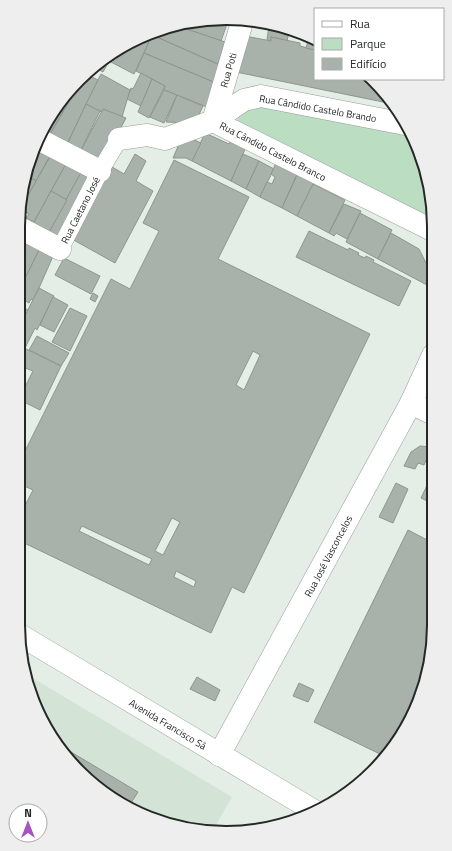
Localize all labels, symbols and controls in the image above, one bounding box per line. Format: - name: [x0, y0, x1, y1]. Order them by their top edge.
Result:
- legend: [314, 8, 444, 80]
- text: Rua: [350, 14, 370, 33]
- text: Parque: [350, 34, 386, 53]
- street label: Rua Poti: [216, 51, 241, 89]
- text: Edifício: [350, 54, 386, 73]
- street label: Rua Cândido Castelo Brando: [258, 91, 378, 126]
- street label: Rua Cândido Castelo Branco: [217, 118, 329, 185]
- street label: Rua Caetano José: [57, 174, 104, 246]
- street label: Rua José Vasconcelos: [301, 512, 356, 600]
- street label: Avenida Francisco Sá: [126, 695, 209, 753]
- north arrow: [8, 803, 48, 843]
- text: N: [24, 805, 32, 821]

